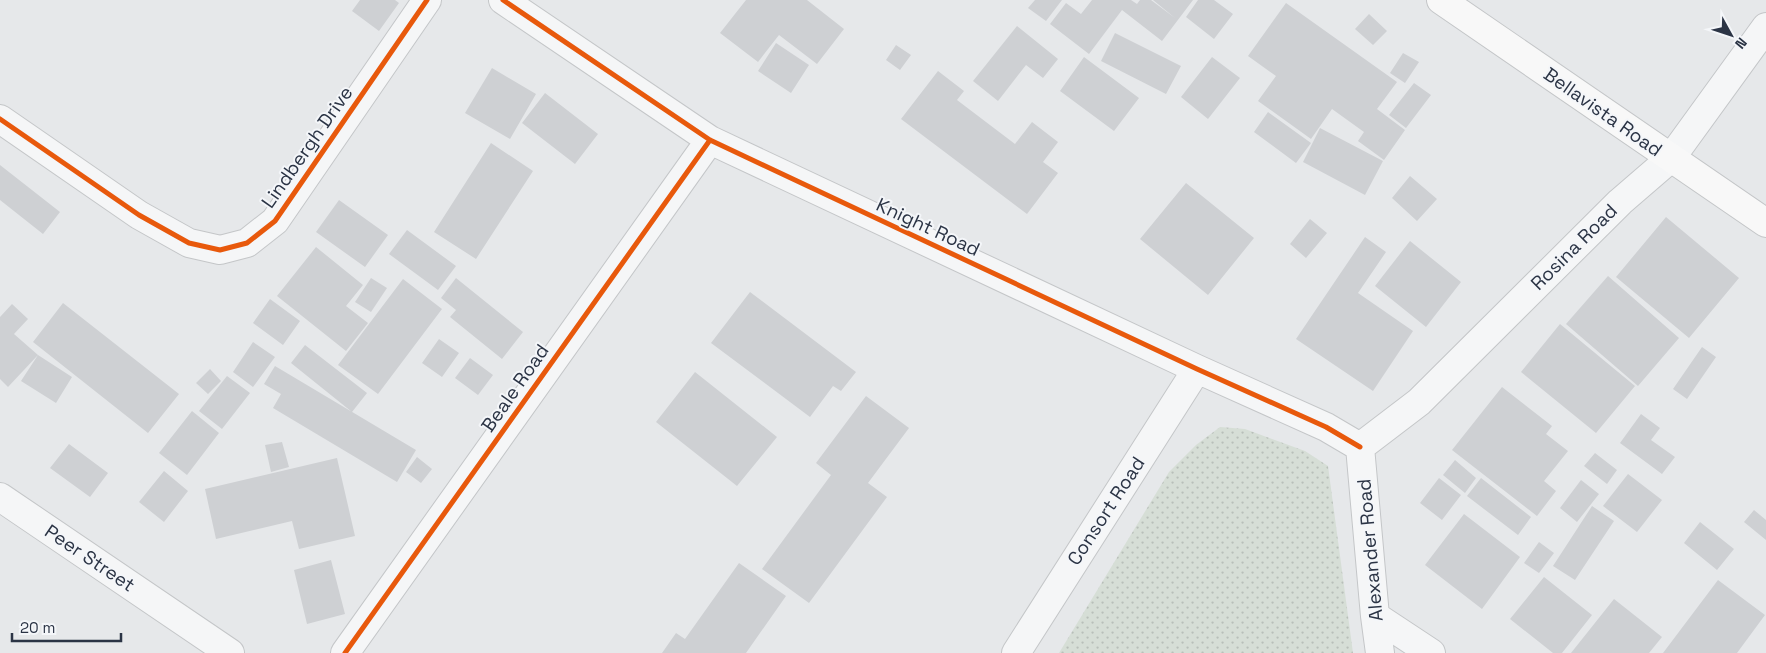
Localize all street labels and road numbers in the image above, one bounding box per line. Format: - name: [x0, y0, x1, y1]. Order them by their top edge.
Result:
- street label: Bellavista Road: [1539, 62, 1667, 162]
- street label: Lindbergh Drive: [256, 81, 358, 213]
- street label: Knight Road: [872, 192, 984, 262]
- street label: Rosina Road: [1525, 198, 1623, 296]
- street label: Beale Road: [475, 339, 555, 437]
- street label: Consort Road: [1062, 452, 1150, 570]
- street label: Alexander Road: [1351, 478, 1389, 622]
- street label: Peer Street: [40, 519, 140, 597]

